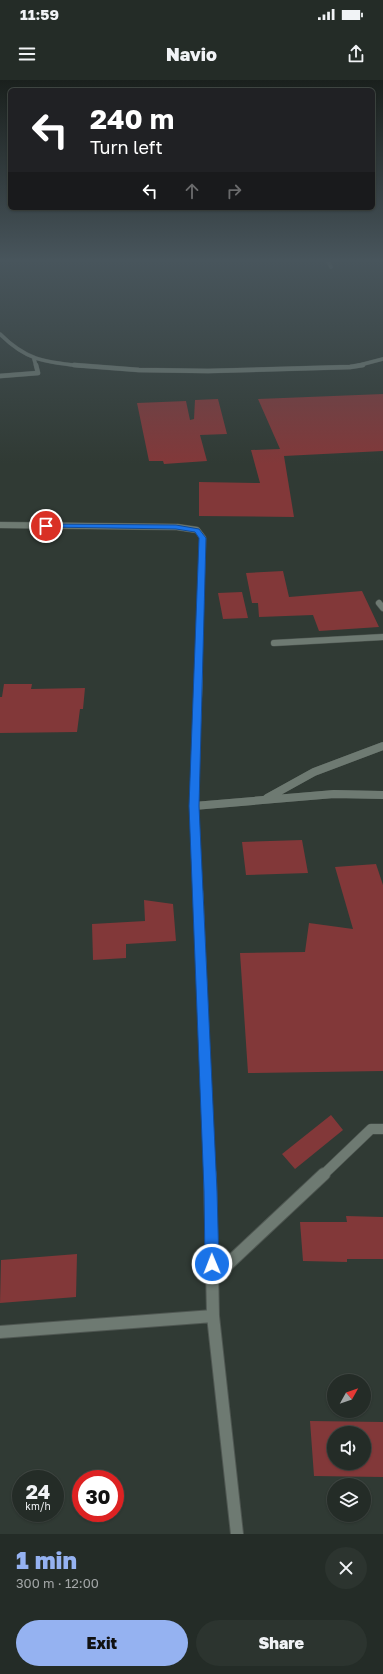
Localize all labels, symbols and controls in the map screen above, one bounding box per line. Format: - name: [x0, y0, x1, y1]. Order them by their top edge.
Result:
- text: 11:59: [20, 5, 59, 23]
- icon: menu: [16, 43, 38, 65]
- text: Navio: [166, 43, 217, 65]
- icon: share: [345, 43, 367, 65]
- text: 240 m: [90, 102, 174, 135]
- icon: left: [24, 104, 76, 156]
- text: Turn left: [90, 136, 163, 158]
- icon: left: [139, 180, 161, 202]
- icon: ahead: [181, 180, 203, 202]
- icon: right: [223, 180, 245, 202]
- pin: [29, 509, 63, 543]
- icon: arrive: [35, 515, 57, 537]
- position arrow: [191, 1243, 233, 1285]
- north arrow: [327, 1374, 371, 1418]
- map controls: [327, 1374, 371, 1522]
- button: sound: [327, 1426, 371, 1470]
- speed limit sign: 30: [72, 1470, 124, 1522]
- button: layers: [327, 1478, 371, 1522]
- text: 24: [26, 1479, 50, 1503]
- text: km/h: [25, 1500, 51, 1512]
- text: 1 min: [16, 1545, 77, 1574]
- button: close: [325, 1547, 367, 1589]
- text: 300 m · 12:00: [16, 1575, 99, 1591]
- button: Exit: [16, 1620, 188, 1666]
- button: Share: [196, 1620, 367, 1666]

